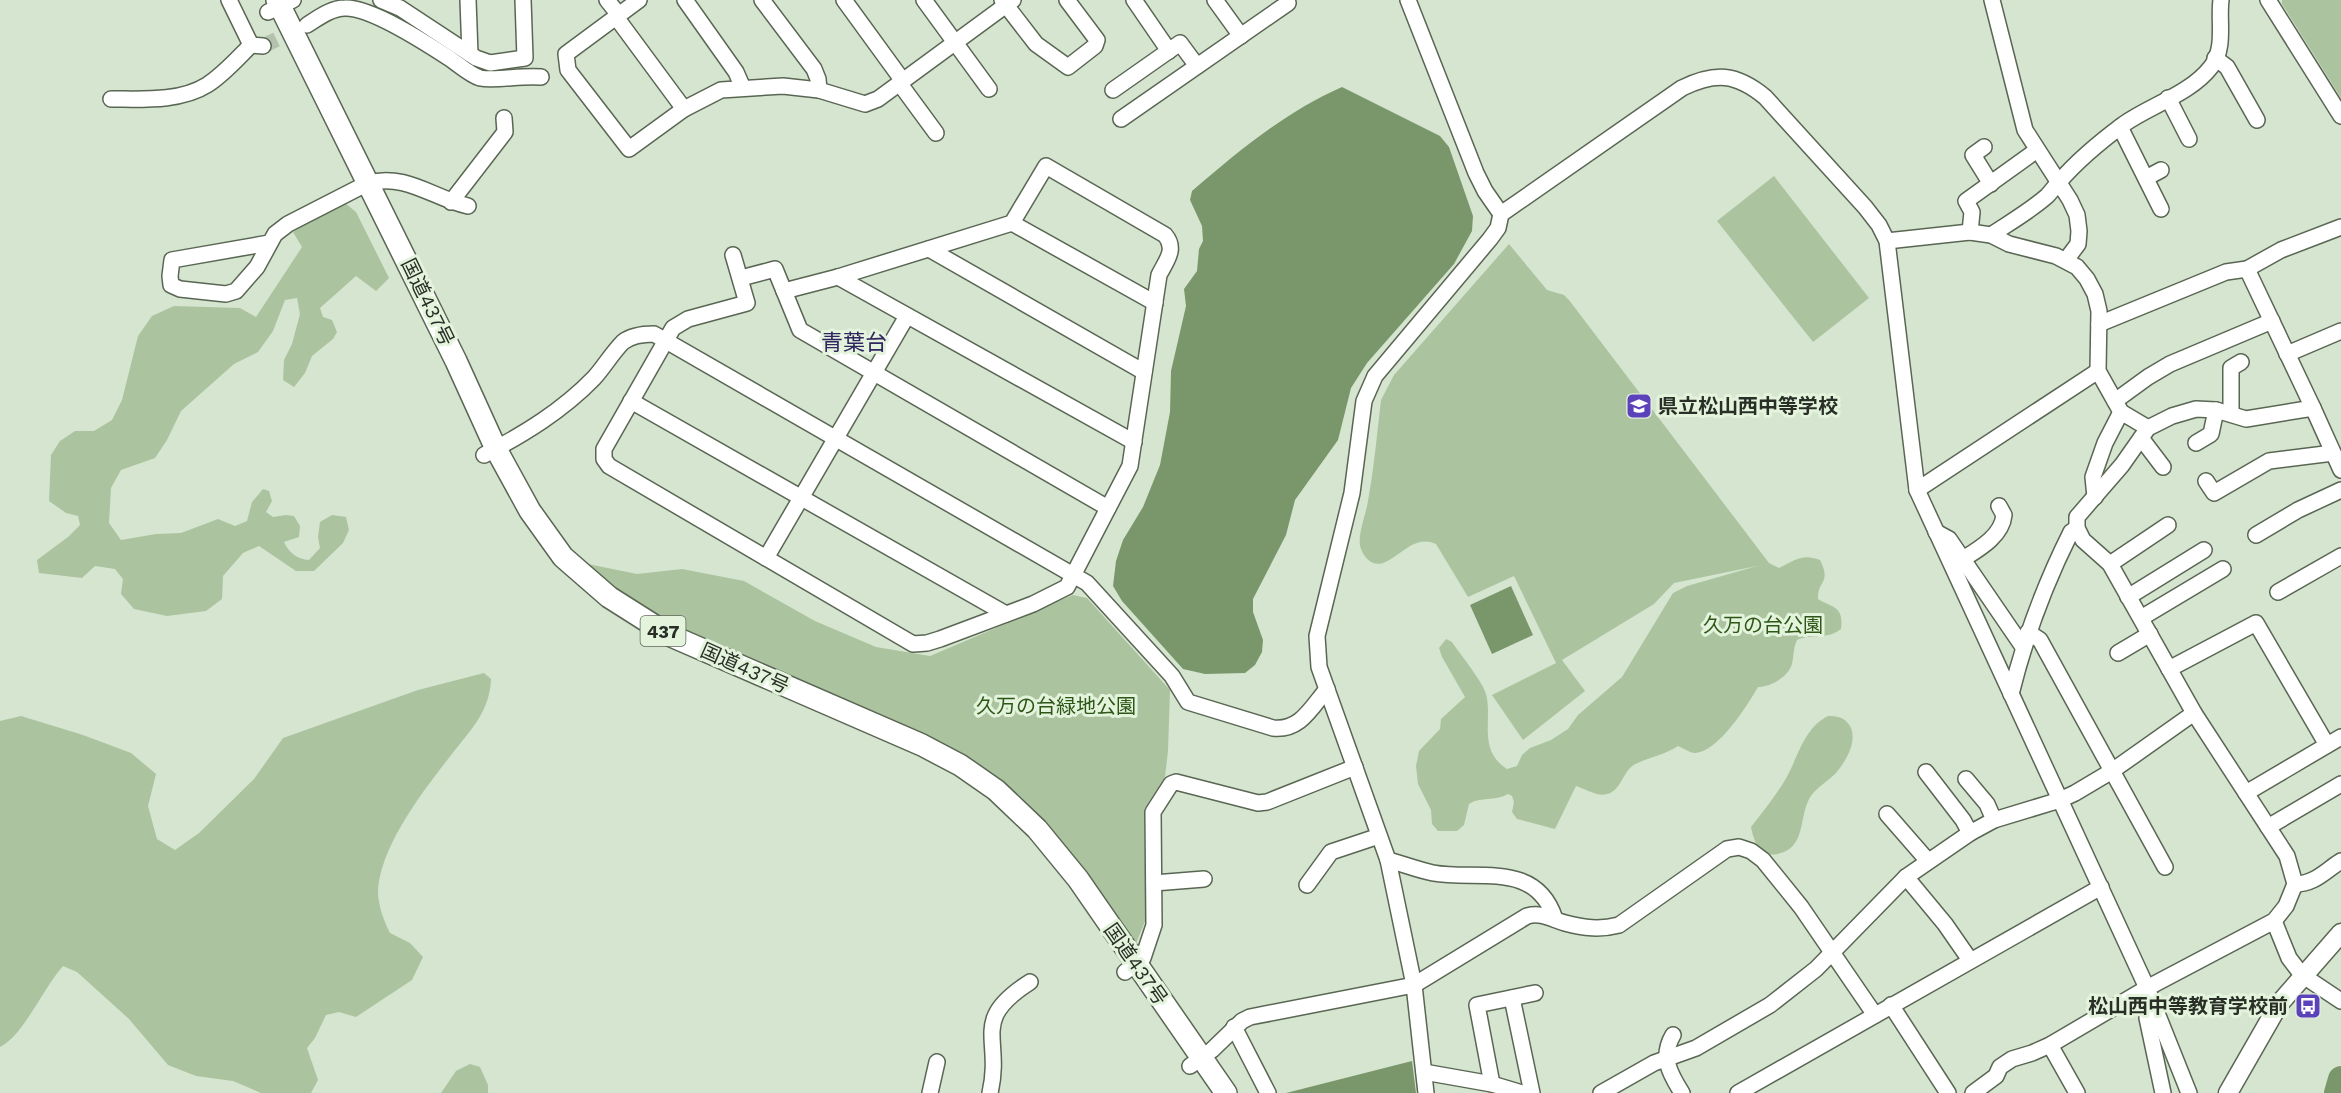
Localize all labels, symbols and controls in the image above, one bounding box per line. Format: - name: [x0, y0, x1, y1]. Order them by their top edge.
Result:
- street label: 国道437号: [397, 254, 459, 350]
- district label: 青葉台: [821, 330, 887, 355]
- school or university icon: 県立松山西中等学校: [1624, 391, 1654, 421]
- place label: 県立松山西中等学校: [1658, 394, 1838, 418]
- park label: 久万の台公園: [1703, 613, 1823, 637]
- road number: 437: [640, 616, 686, 646]
- street label: 国道437号: [697, 638, 793, 698]
- park label: 久万の台緑地公園: [976, 694, 1136, 718]
- street label: 国道437号: [1099, 918, 1173, 1010]
- bus stop icon: 松山西中等教育学校前: [2293, 991, 2323, 1021]
- place label: 松山西中等教育学校前: [2088, 994, 2288, 1018]

